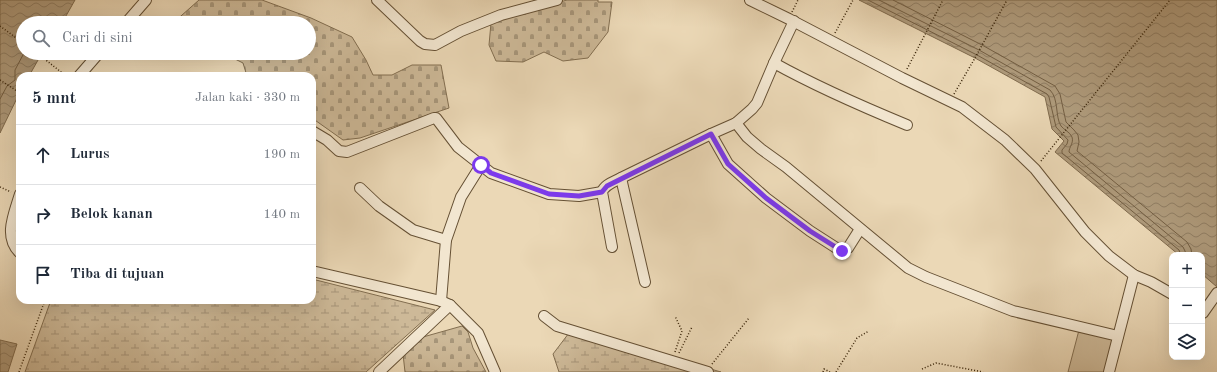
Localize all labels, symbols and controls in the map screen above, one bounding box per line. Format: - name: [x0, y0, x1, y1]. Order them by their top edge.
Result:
- search box: [16, 16, 316, 60]
- icon: search: [30, 27, 52, 49]
- text: Cari di sini: [62, 31, 133, 46]
- text: 5 mnt: [32, 90, 76, 107]
- text: Jalan kaki · 330 m: [195, 91, 300, 104]
- icon: ahead: [32, 144, 54, 166]
- text: Lurus: [70, 147, 110, 162]
- text: 190 m: [263, 148, 300, 161]
- route start: [472, 156, 490, 174]
- icon: right: [32, 204, 54, 226]
- text: Belok kanan: [70, 207, 153, 222]
- text: 140 m: [263, 208, 300, 221]
- route end: [833, 242, 851, 260]
- map controls: [1169, 252, 1205, 360]
- button: +: [1169, 252, 1205, 288]
- icon: arrive: [32, 264, 54, 286]
- text: Tiba di tujuan: [70, 267, 164, 282]
- button: −: [1169, 288, 1205, 324]
- button: layers: [1169, 324, 1205, 360]

